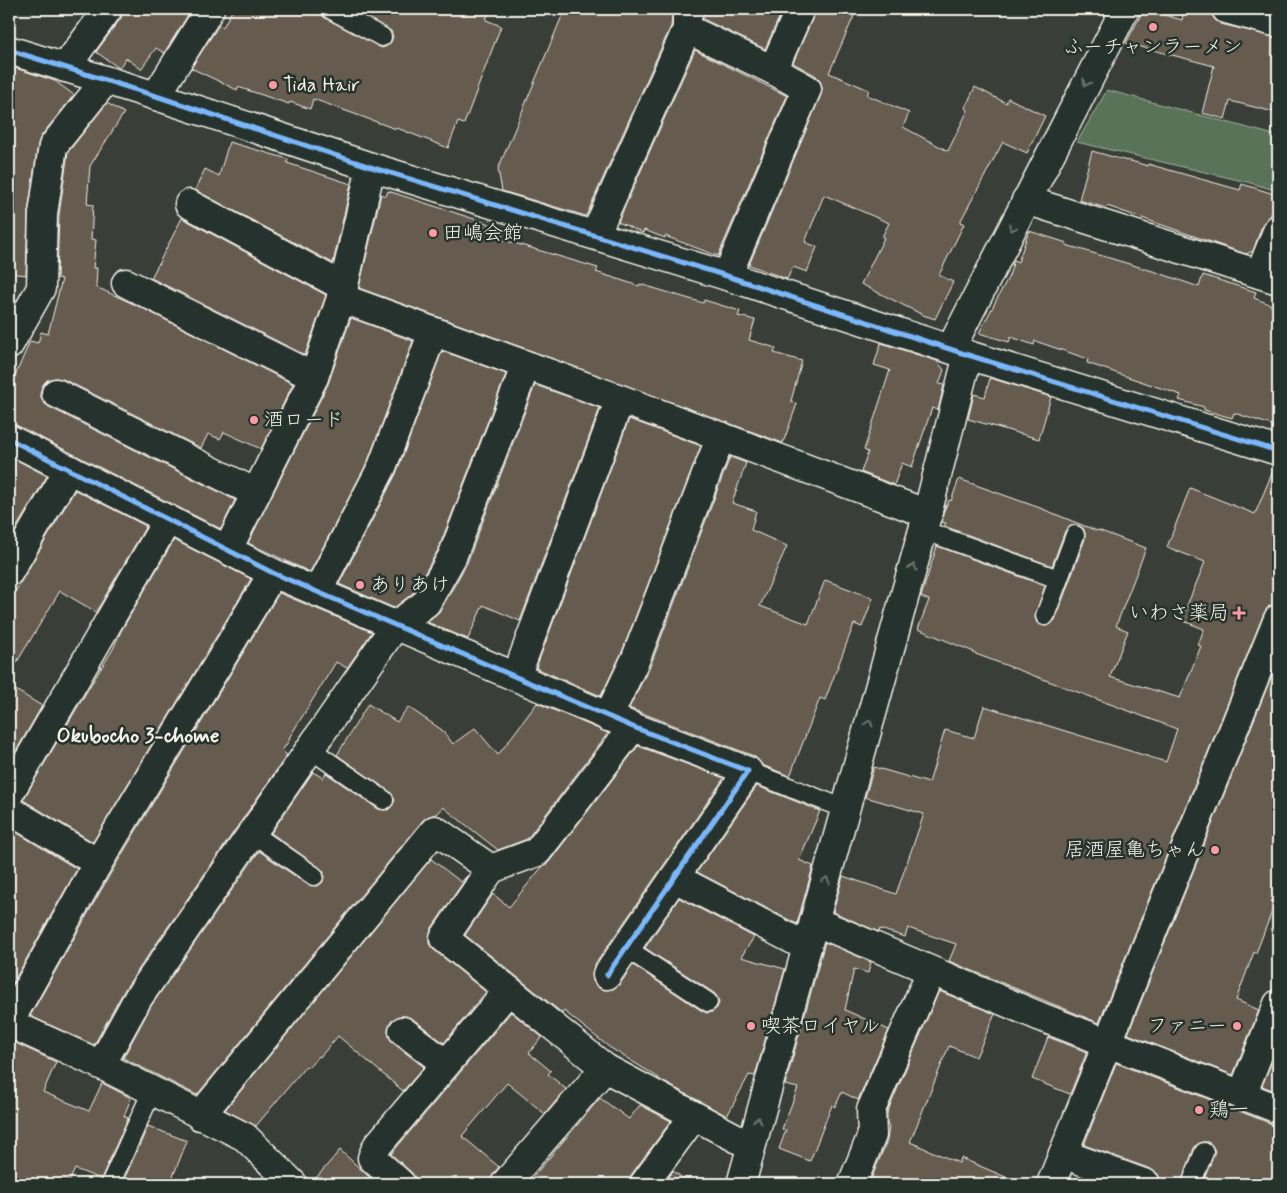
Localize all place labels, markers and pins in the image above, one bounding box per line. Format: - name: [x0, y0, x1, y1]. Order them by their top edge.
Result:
- marker: ふーチャンラーメン: [1147, 21, 1159, 33]
- place label: ふーチャンラーメン: [1063, 34, 1243, 61]
- place label: Tida Hair: [283, 72, 360, 99]
- marker: Tida Hair: [267, 79, 279, 91]
- place label: 田嶋会館: [443, 220, 523, 247]
- marker: 田嶋会館: [427, 227, 439, 239]
- place label: 酒ロード: [264, 407, 344, 434]
- marker: 酒ロード: [248, 414, 260, 426]
- place label: ありあけ: [370, 572, 450, 599]
- marker: ありあけ: [354, 579, 366, 591]
- place label: いわさ薬局: [1129, 600, 1229, 627]
- marker: いわさ薬局: [1233, 607, 1245, 619]
- place label: 居酒屋亀ちゃん: [1065, 837, 1205, 864]
- marker: 居酒屋亀ちゃん: [1209, 844, 1221, 856]
- place label: 喫茶ロイヤル: [761, 1013, 881, 1040]
- place label: ファニー: [1147, 1013, 1227, 1040]
- marker: 喫茶ロイヤル: [745, 1020, 757, 1032]
- marker: ファニー: [1231, 1020, 1243, 1032]
- place label: 鶏一: [1209, 1097, 1249, 1124]
- marker: 鶏一: [1193, 1104, 1205, 1116]

